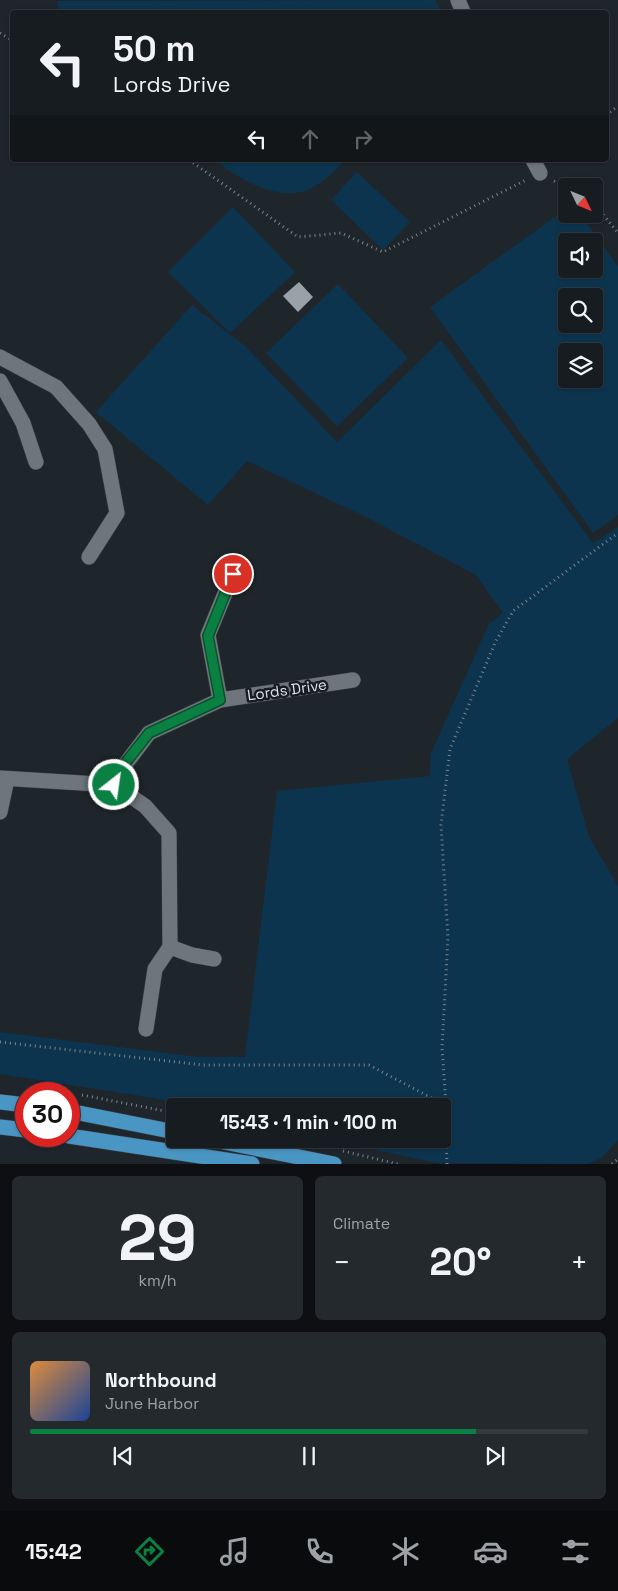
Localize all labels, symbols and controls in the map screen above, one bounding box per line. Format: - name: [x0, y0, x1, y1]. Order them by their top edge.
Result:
- text: 50 m: [113, 27, 195, 71]
- icon: left: [30, 30, 95, 95]
- text: Lords Drive: [113, 70, 231, 98]
- icon: left: [243, 125, 271, 153]
- icon: ahead: [296, 125, 324, 153]
- icon: right: [349, 125, 377, 153]
- north arrow: [558, 178, 602, 222]
- map controls: [558, 178, 603, 388]
- button: sound: [558, 233, 603, 278]
- button: search: [558, 288, 603, 333]
- button: layers: [558, 343, 603, 388]
- pin: [212, 553, 254, 595]
- icon: arrive: [219, 560, 247, 588]
- street label: Lords Drive: [246, 675, 328, 704]
- position arrow: [87, 758, 139, 810]
- speed limit sign: 30: [15, 1082, 80, 1147]
- text: 15:43 · 1 min · 100 m: [220, 1110, 397, 1135]
- text: 29: [118, 1196, 197, 1279]
- text: Climate: [333, 1213, 390, 1234]
- text: 20°: [429, 1238, 492, 1286]
- text: −: [333, 1244, 350, 1280]
- text: +: [571, 1244, 588, 1280]
- text: km/h: [138, 1270, 177, 1291]
- text: Northbound: [105, 1368, 217, 1393]
- text: June Harbor: [105, 1393, 199, 1414]
- icon: previous: [109, 1442, 137, 1470]
- icon: pause: [295, 1442, 323, 1470]
- icon: next: [481, 1442, 509, 1470]
- icon: directions: [132, 1534, 167, 1569]
- icon: music: [217, 1534, 252, 1569]
- icon: phone: [302, 1534, 337, 1569]
- icon: climate: [388, 1534, 423, 1569]
- icon: car: [473, 1534, 508, 1569]
- icon: filters: [558, 1534, 593, 1569]
- text: 15:42: [25, 1537, 82, 1565]

